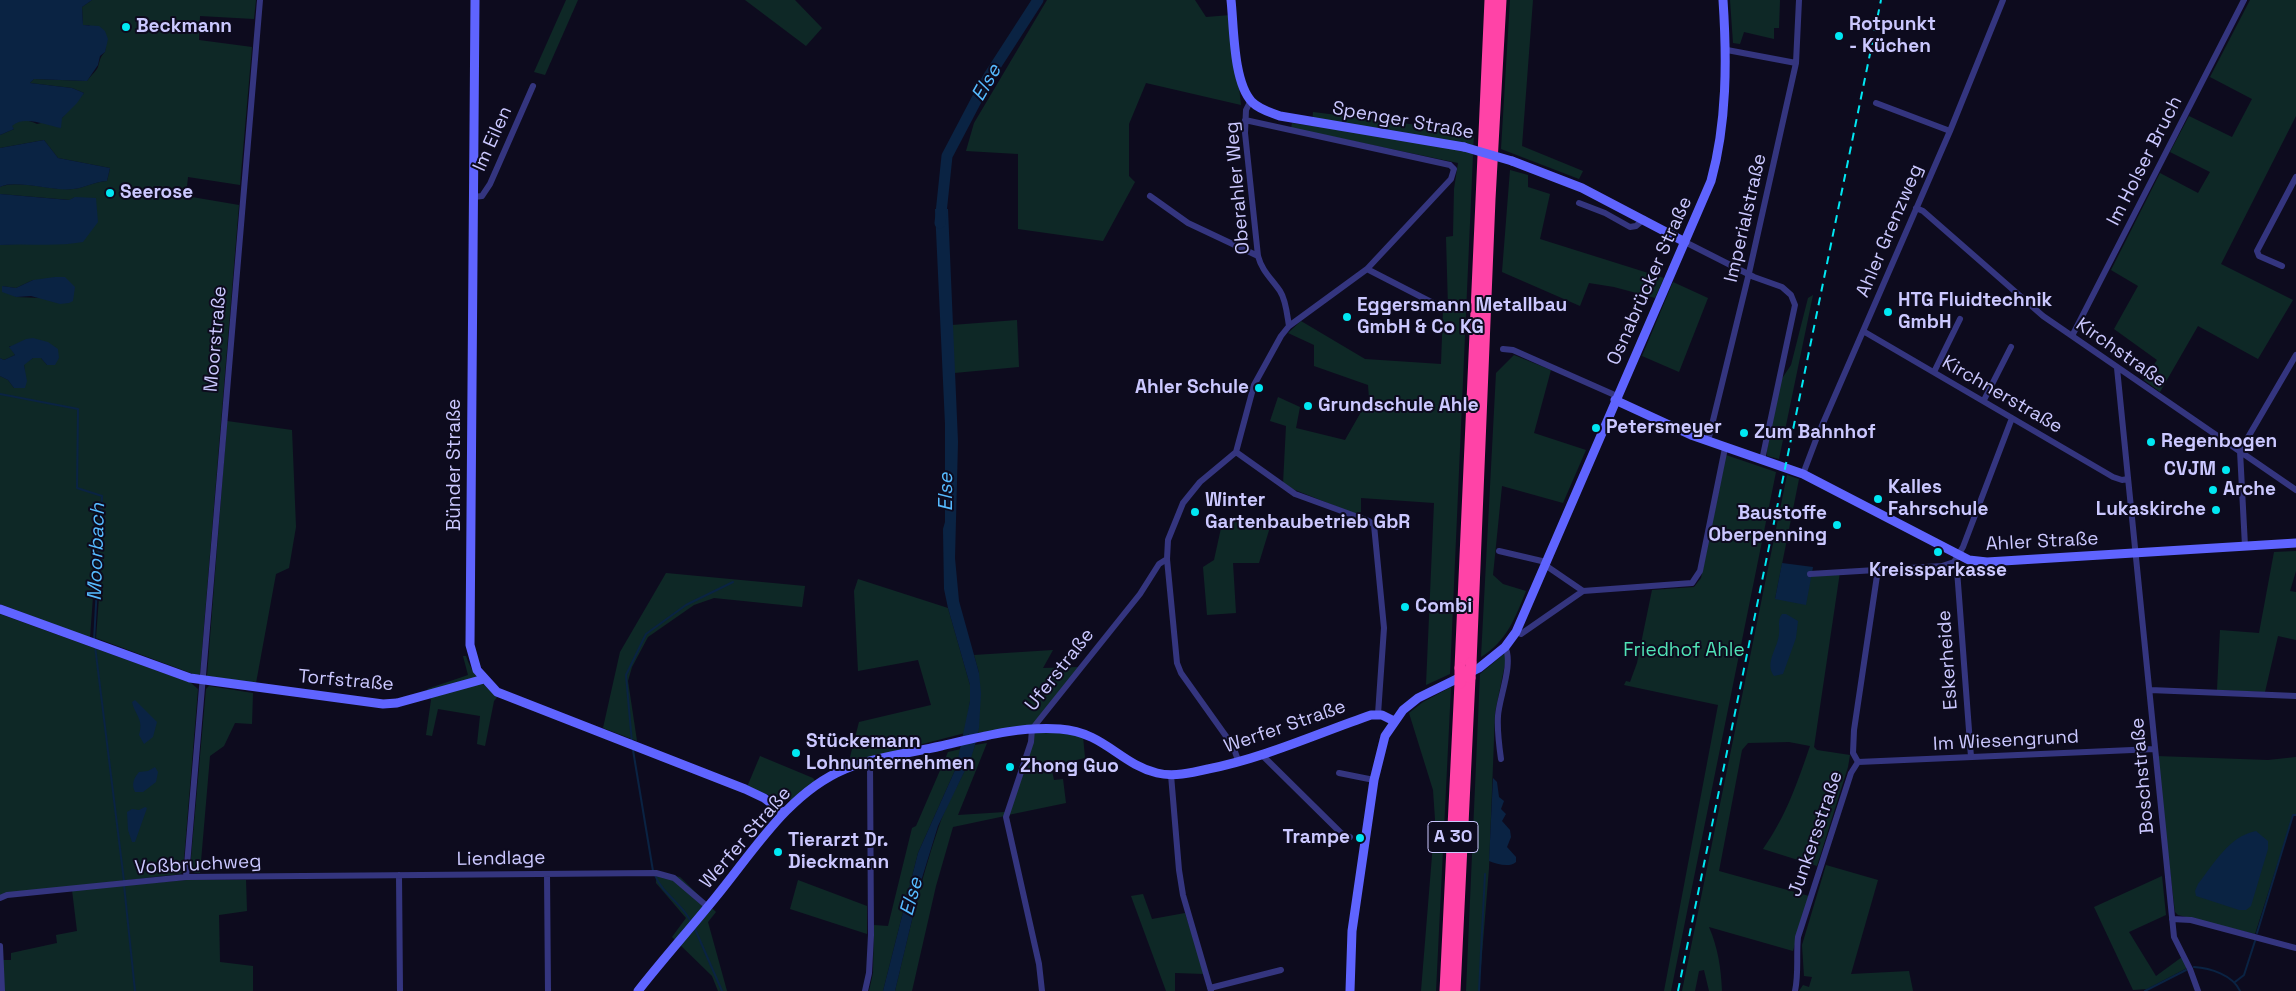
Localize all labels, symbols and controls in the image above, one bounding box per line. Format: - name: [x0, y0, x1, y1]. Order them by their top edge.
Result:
- place label: Rotpunkt - Küchen: [1849, 14, 1936, 58]
- place label: Beckmann: [136, 16, 232, 38]
- marker: Beckmann: [120, 21, 132, 33]
- marker: Rotpunkt - Küchen: [1833, 30, 1845, 42]
- water label: Else: [967, 60, 1007, 106]
- street label: Im Holser Bruch: [2103, 92, 2187, 230]
- street label: Spenger Straße: [1330, 97, 1476, 145]
- street label: Im Eilen: [469, 103, 517, 175]
- street label: Oberahler Weg: [1221, 121, 1255, 255]
- street label: Imperialstraße: [1720, 151, 1772, 285]
- street label: Ahler Grenzweg: [1852, 161, 1928, 301]
- place label: Seerose: [120, 182, 193, 204]
- marker: Seerose: [104, 187, 116, 199]
- street label: Osnabrücker Straße: [1603, 193, 1697, 369]
- street label: Moorstraße: [200, 285, 232, 393]
- place label: HTG Fluidtechnik GmbH: [1898, 290, 2052, 334]
- place label: Eggersmann Metallbau GmbH & Co KG: [1357, 295, 1567, 339]
- marker: HTG Fluidtechnik GmbH: [1882, 306, 1894, 318]
- marker: Eggersmann Metallbau GmbH & Co KG: [1341, 311, 1353, 323]
- street label: Kirchstraße: [2071, 313, 2171, 393]
- street label: Kirchnerstraße: [1938, 351, 2066, 439]
- place label: Ahler Schule: [1135, 377, 1249, 399]
- marker: Ahler Schule: [1253, 382, 1265, 394]
- place label: Grundschule Ahle: [1318, 395, 1479, 417]
- street label: Bünder Straße: [444, 399, 466, 531]
- marker: Grundschule Ahle: [1302, 400, 1314, 412]
- place label: Petersmeyer: [1606, 417, 1722, 439]
- marker: Petersmeyer: [1590, 422, 1602, 434]
- place label: Zum Bahnhof: [1754, 422, 1876, 444]
- marker: Zum Bahnhof: [1738, 427, 1750, 439]
- place label: Regenbogen: [2161, 431, 2277, 453]
- marker: Regenbogen: [2145, 436, 2157, 448]
- place label: CVJM: [2164, 459, 2216, 481]
- marker: CVJM: [2220, 464, 2232, 476]
- water label: Else: [935, 473, 959, 511]
- place label: Kalles Fahrschule: [1888, 477, 1988, 521]
- place label: Arche: [2223, 479, 2276, 501]
- marker: Arche: [2207, 484, 2219, 496]
- place label: Winter Gartenbaubetrieb GbR: [1205, 490, 1410, 534]
- marker: Kalles Fahrschule: [1872, 493, 1884, 505]
- place label: Lukaskirche: [2096, 499, 2206, 521]
- water label: Moorbach: [83, 503, 111, 601]
- place label: Baustoffe Oberpenning: [1708, 503, 1827, 547]
- marker: Lukaskirche: [2210, 504, 2222, 516]
- marker: Winter Gartenbaubetrieb GbR: [1189, 506, 1201, 518]
- marker: Baustoffe Oberpenning: [1831, 519, 1843, 531]
- street label: Ahler Straße: [1985, 528, 2099, 556]
- marker: Kreissparkasse: [1932, 546, 1944, 558]
- place label: Kreissparkasse: [1869, 560, 2007, 582]
- place label: Combi: [1415, 596, 1472, 618]
- marker: Combi: [1399, 601, 1411, 613]
- street label: Eskerheide: [1933, 609, 1963, 711]
- street label: Uferstraße: [1021, 624, 1099, 716]
- park label: Friedhof Ahle: [1623, 640, 1745, 662]
- street label: Torfstraße: [297, 665, 395, 697]
- street label: Werfer Straße: [1221, 695, 1349, 759]
- street label: Boschstraße: [2127, 717, 2159, 835]
- street label: Im Wiesengrund: [1932, 726, 2080, 756]
- place label: Stückemann Lohnunternehmen: [806, 731, 974, 775]
- marker: Stückemann Lohnunternehmen: [790, 747, 802, 759]
- place label: Zhong Guo: [1020, 756, 1119, 778]
- marker: Zhong Guo: [1004, 761, 1016, 773]
- street label: Junkersstraße: [1784, 768, 1848, 900]
- street label: Werfer Straße: [696, 782, 796, 894]
- road number: A 30: [1428, 822, 1478, 852]
- place label: Trampe: [1283, 827, 1350, 849]
- place label: Tierarzt Dr. Dieckmann: [788, 830, 889, 874]
- marker: Trampe: [1354, 832, 1366, 844]
- marker: Tierarzt Dr. Dieckmann: [772, 846, 784, 858]
- street label: Liendlage: [456, 847, 546, 871]
- street label: Voßbruchweg: [134, 850, 262, 880]
- water label: Else: [895, 875, 929, 919]

